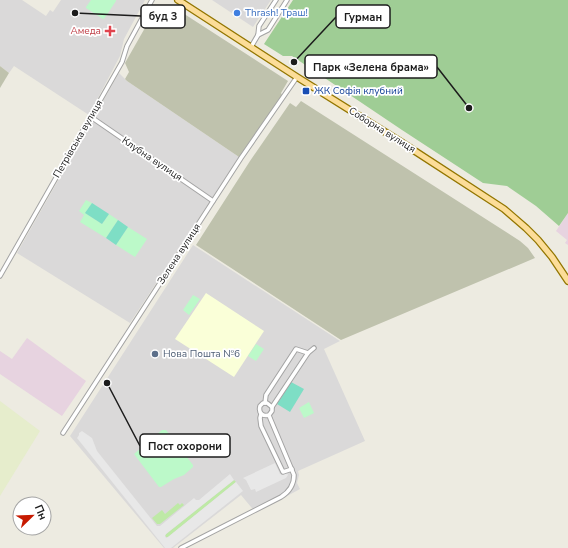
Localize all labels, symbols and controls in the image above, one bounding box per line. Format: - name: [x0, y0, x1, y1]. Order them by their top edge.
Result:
- callout: буд 3: [141, 5, 185, 28]
- callout: Гурман: [336, 5, 390, 28]
- place label: Thrash! Траш!: [245, 6, 308, 20]
- marker: Thrash! Траш!: [232, 8, 242, 18]
- text: буд 3: [149, 9, 177, 24]
- text: Гурман: [344, 10, 382, 25]
- place label: Амеда: [70, 24, 101, 38]
- marker: Амеда: [104, 25, 116, 37]
- callout: Парк «Зелена брама»: [305, 55, 437, 78]
- text: Парк «Зелена брама»: [313, 60, 429, 75]
- place label: ЖК Софія клубний: [314, 84, 403, 98]
- marker: ЖК Софія клубний: [301, 86, 311, 96]
- street label: Петрівська вулиця: [50, 97, 106, 181]
- street label: Соборна вулиця: [346, 104, 418, 156]
- street label: Клубна вулиця: [119, 134, 185, 184]
- street label: Зелена вулиця: [154, 221, 204, 287]
- place label: Нова Пошта №6: [163, 347, 240, 361]
- marker: Нова Пошта №6: [150, 349, 160, 359]
- callout: Пост охорони: [140, 434, 230, 457]
- text: Пост охорони: [148, 439, 222, 454]
- north arrow: [12, 496, 52, 536]
- text: Пн: [31, 502, 51, 522]

